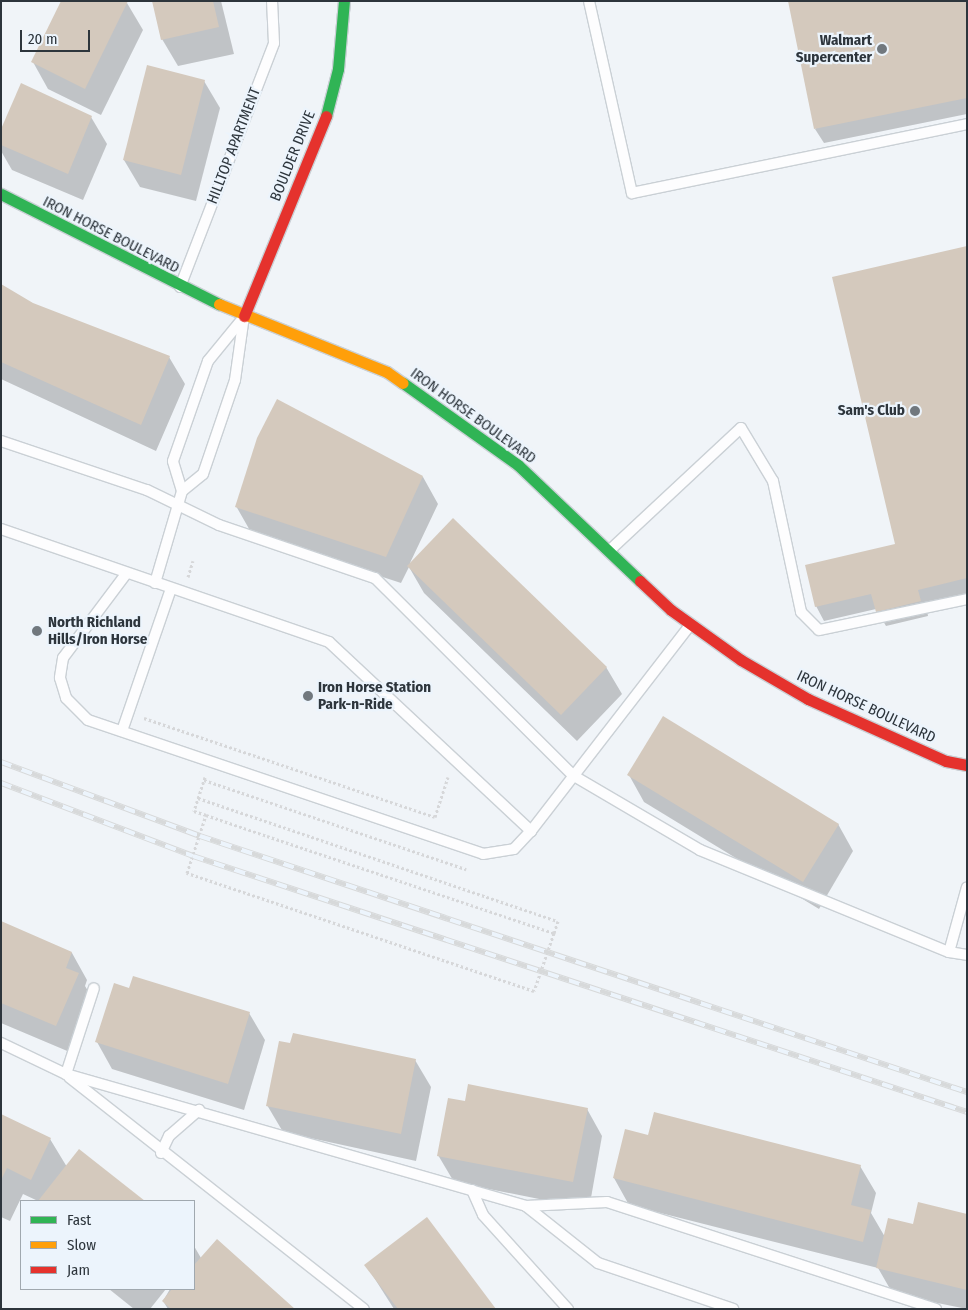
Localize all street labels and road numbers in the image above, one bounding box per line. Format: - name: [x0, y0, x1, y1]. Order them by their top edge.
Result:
- street label: HILLTOP APARTMENT: [204, 85, 264, 207]
- street label: BOULDER DRIVE: [267, 108, 319, 204]
- street label: IRON HORSE BOULEVARD: [40, 193, 182, 277]
- street label: IRON HORSE BOULEVARD: [407, 364, 539, 468]
- street label: IRON HORSE BOULEVARD: [794, 667, 938, 747]

